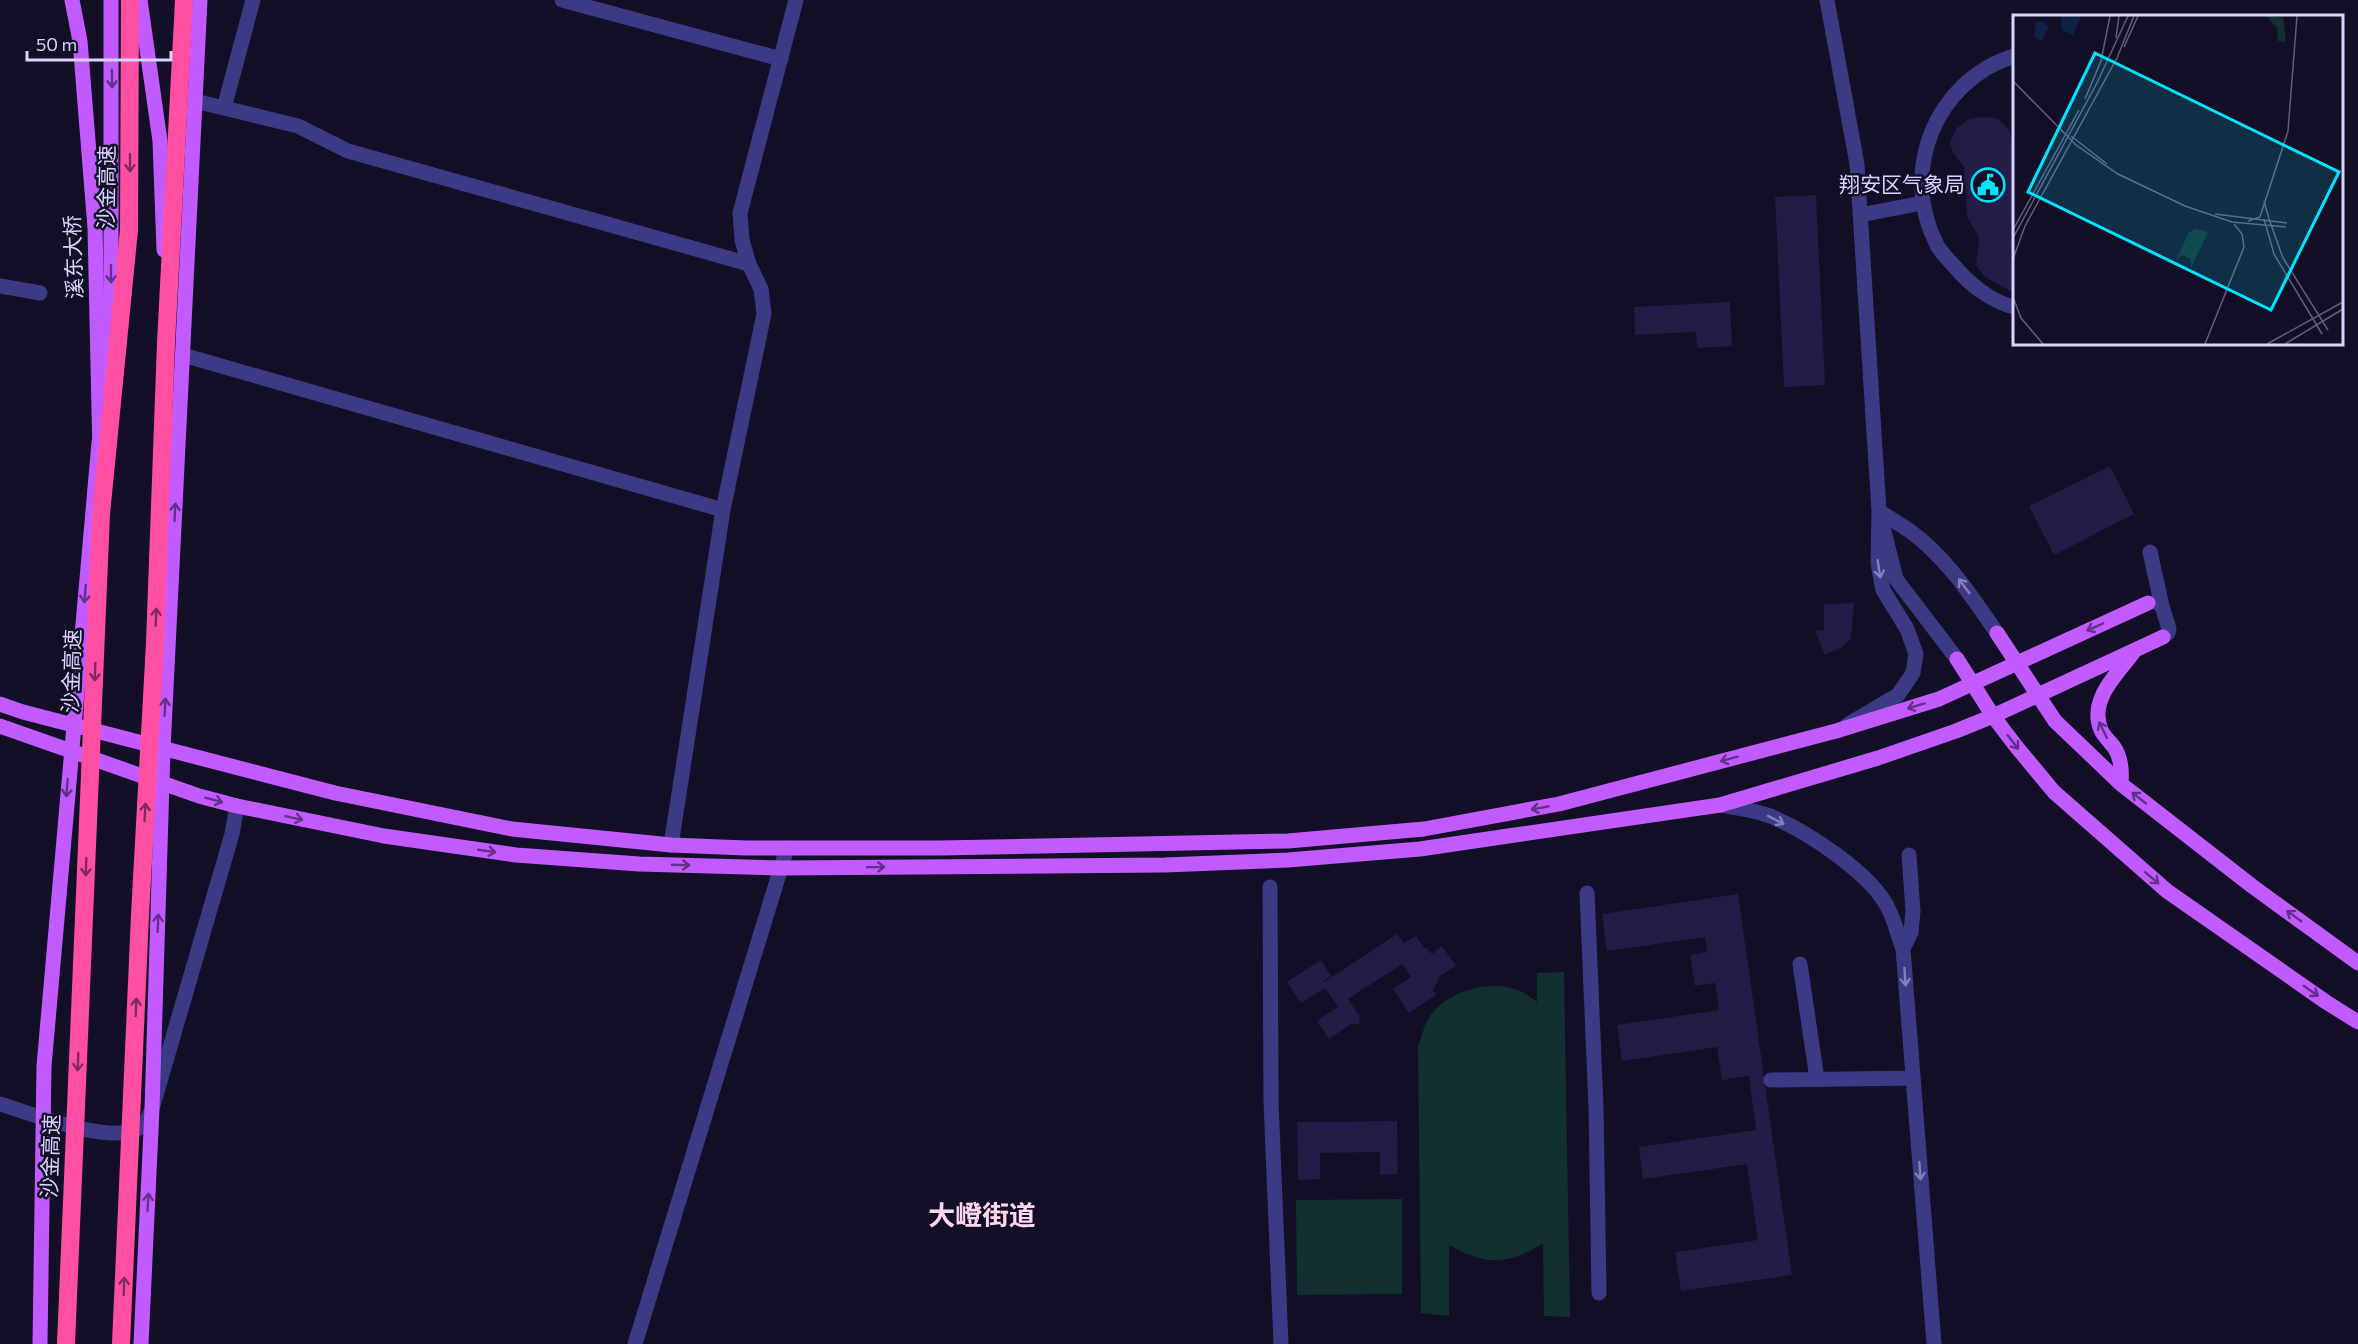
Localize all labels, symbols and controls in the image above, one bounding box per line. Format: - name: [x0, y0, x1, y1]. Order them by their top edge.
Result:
- inset map: [2013, 15, 2343, 345]
- scale bar: [27, 24, 171, 62]
- text: 50 m: [36, 33, 77, 55]
- one-way arrow: [106, 69, 118, 89]
- street label: 沙金高速: [92, 145, 119, 229]
- one-way arrow: [124, 153, 136, 173]
- public building icon: 翔安区气象局: [1970, 167, 2006, 203]
- place label: 翔安区气象局: [1839, 171, 1965, 196]
- street label: 溪东大桥: [59, 215, 86, 299]
- one-way arrow: [105, 264, 117, 284]
- one-way arrow: [169, 503, 180, 523]
- one-way arrow: [1874, 559, 1885, 579]
- one-way arrow: [1957, 578, 1970, 594]
- one-way arrow: [79, 584, 90, 604]
- one-way arrow: [150, 608, 161, 628]
- one-way arrow: [2086, 622, 2104, 634]
- street label: 沙金高速: [57, 629, 84, 713]
- one-way arrow: [89, 661, 100, 681]
- one-way arrow: [160, 698, 171, 717]
- one-way arrow: [1907, 701, 1926, 712]
- one-way arrow: [2097, 721, 2109, 739]
- one-way arrow: [2006, 734, 2019, 750]
- one-way arrow: [1720, 754, 1739, 766]
- one-way arrow: [61, 778, 72, 798]
- one-way arrow: [2131, 791, 2147, 804]
- one-way arrow: [204, 795, 223, 807]
- one-way arrow: [140, 803, 151, 823]
- one-way arrow: [1531, 803, 1551, 814]
- one-way arrow: [284, 813, 304, 824]
- one-way arrow: [1767, 815, 1785, 826]
- one-way arrow: [476, 845, 496, 856]
- one-way arrow: [81, 856, 92, 876]
- one-way arrow: [671, 859, 691, 871]
- one-way arrow: [865, 861, 885, 873]
- one-way arrow: [2144, 871, 2159, 885]
- one-way arrow: [2286, 910, 2302, 923]
- one-way arrow: [152, 913, 164, 933]
- one-way arrow: [1900, 966, 1911, 986]
- one-way arrow: [2302, 985, 2318, 997]
- one-way arrow: [130, 997, 141, 1017]
- one-way arrow: [72, 1051, 83, 1071]
- street label: 沙金高速: [36, 1114, 63, 1198]
- one-way arrow: [1915, 1161, 1926, 1181]
- one-way arrow: [142, 1192, 153, 1212]
- district label: 大嶝街道: [928, 1198, 1036, 1231]
- one-way arrow: [118, 1276, 129, 1296]

